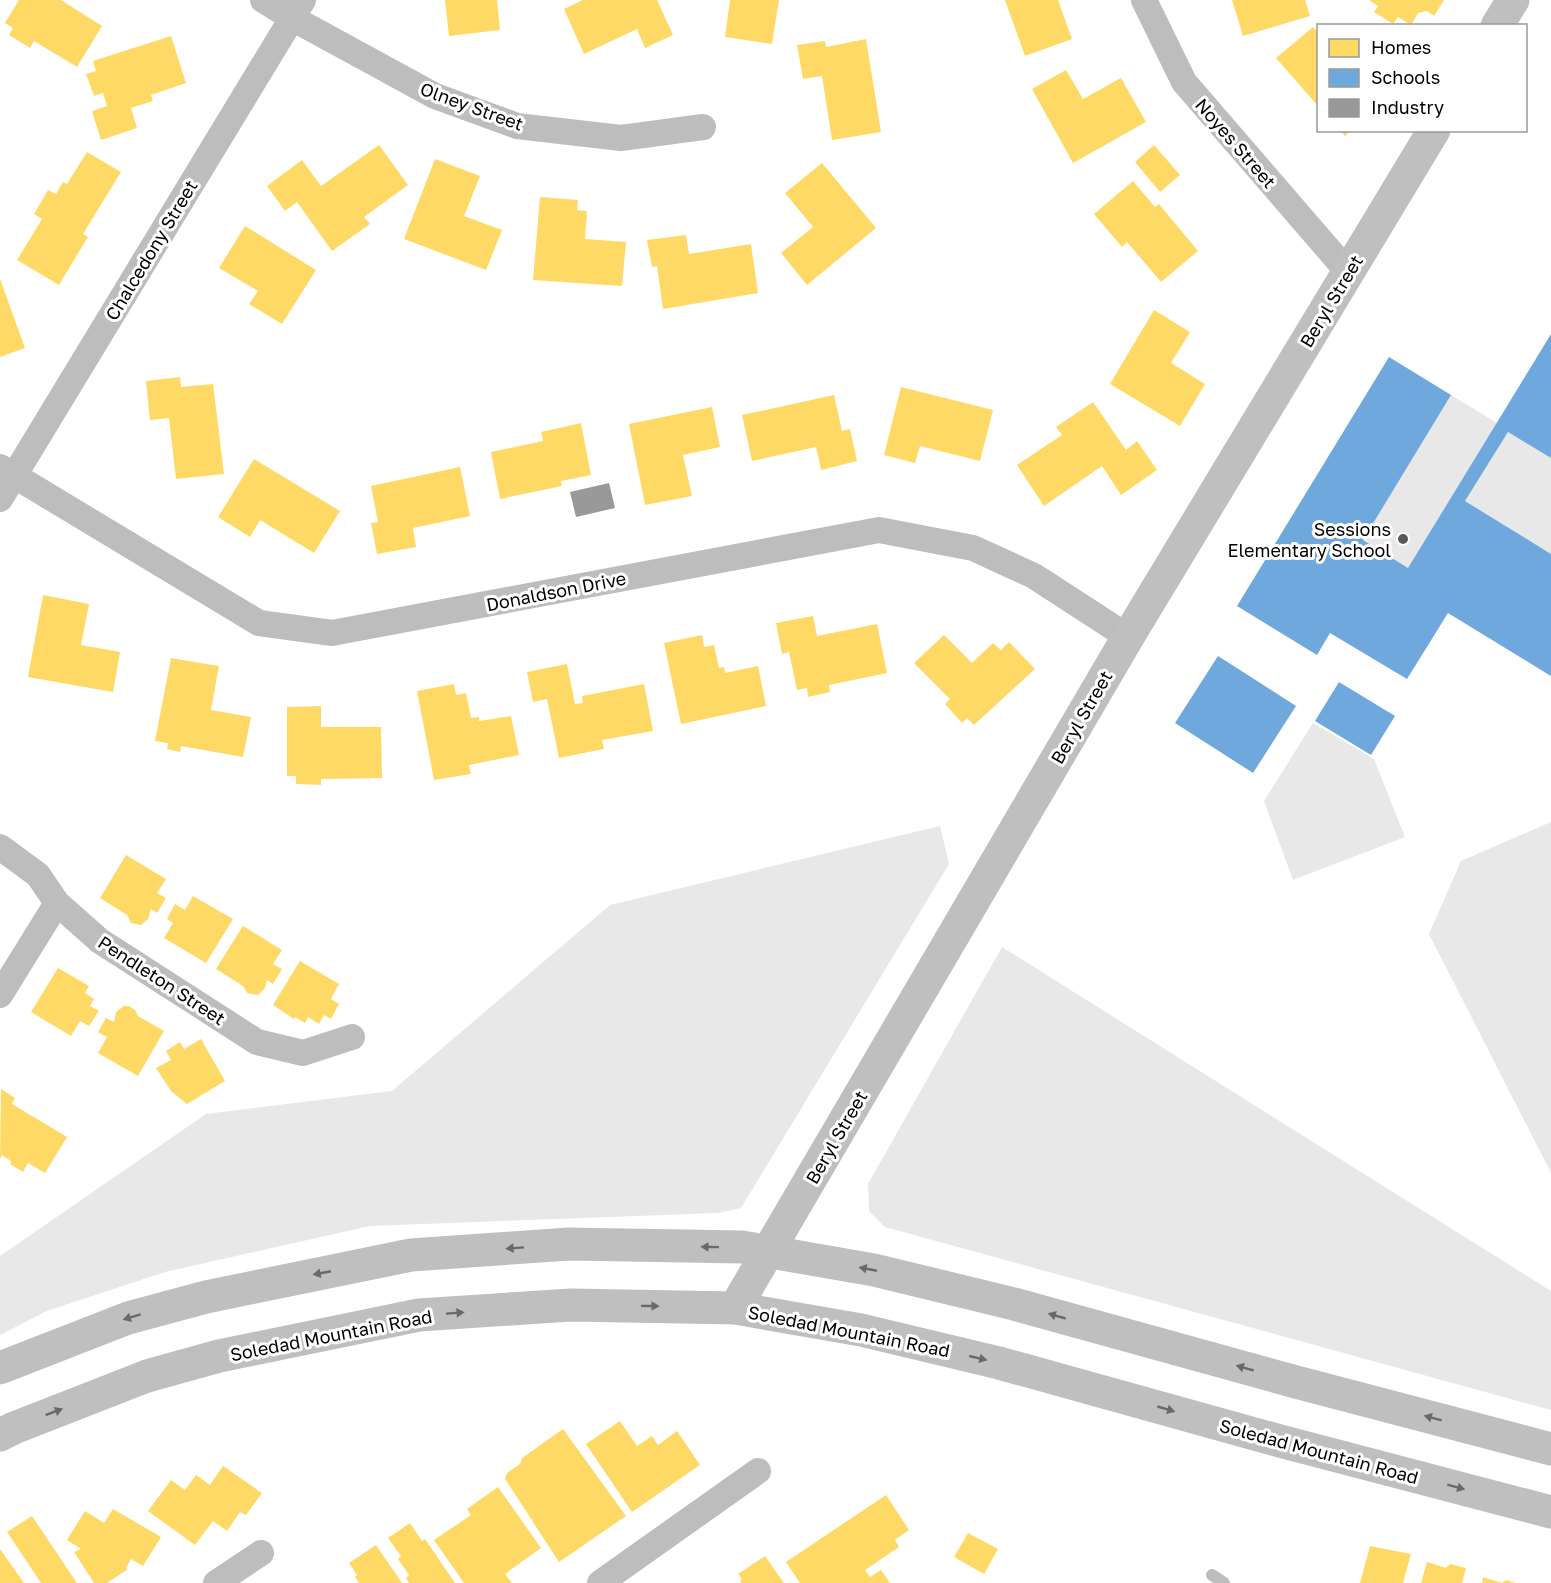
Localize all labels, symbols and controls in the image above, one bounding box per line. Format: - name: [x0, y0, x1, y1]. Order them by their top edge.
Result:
- legend: [1317, 24, 1527, 132]
- text: Homes: [1371, 36, 1431, 58]
- text: Schools: [1371, 66, 1440, 88]
- street label: Olney Street: [417, 77, 527, 135]
- street label: Noyes Street: [1191, 94, 1281, 192]
- text: Industry: [1371, 96, 1444, 118]
- street label: Chalcedony Street: [100, 176, 202, 324]
- street label: Beryl Street: [1295, 251, 1367, 351]
- place label: Sessions Elementary School: [1227, 518, 1391, 561]
- marker: Sessions Elementary School: [1396, 532, 1410, 546]
- street label: Donaldson Drive: [484, 567, 628, 615]
- street label: Beryl Street: [1046, 667, 1116, 767]
- street label: Pendleton Street: [94, 931, 230, 1029]
- street label: Beryl Street: [801, 1087, 871, 1187]
- one-way arrow: [701, 1242, 720, 1252]
- one-way arrow: [506, 1243, 525, 1252]
- one-way arrow: [858, 1264, 877, 1273]
- one-way arrow: [313, 1269, 332, 1278]
- street label: Soledad Mountain Road: [746, 1301, 952, 1361]
- one-way arrow: [640, 1302, 659, 1311]
- street label: Soledad Mountain Road: [228, 1305, 434, 1365]
- one-way arrow: [445, 1308, 464, 1318]
- one-way arrow: [1048, 1310, 1066, 1320]
- one-way arrow: [123, 1313, 141, 1322]
- one-way arrow: [969, 1353, 987, 1363]
- one-way arrow: [1236, 1363, 1254, 1372]
- one-way arrow: [1157, 1405, 1175, 1414]
- one-way arrow: [45, 1407, 63, 1417]
- one-way arrow: [1424, 1413, 1443, 1423]
- street label: Soledad Mountain Road: [1217, 1414, 1421, 1488]
- one-way arrow: [1446, 1483, 1465, 1493]

